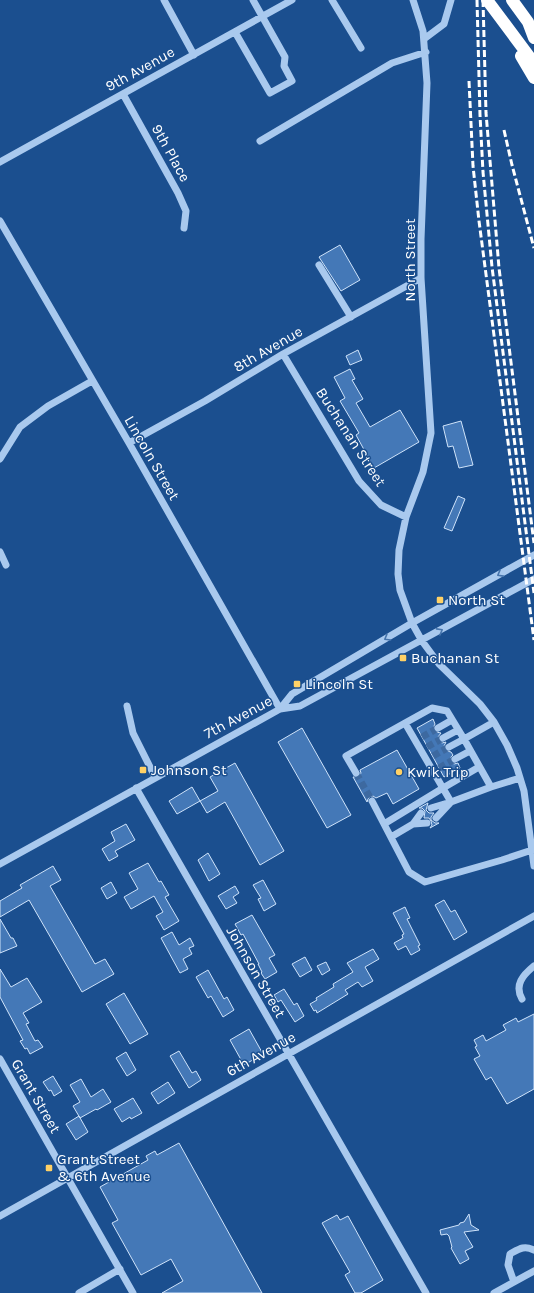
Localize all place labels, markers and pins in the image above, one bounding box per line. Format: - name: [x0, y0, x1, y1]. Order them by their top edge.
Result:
- place label: North St: [448, 591, 505, 609]
- marker: North St: [435, 595, 445, 605]
- place label: Buchanan St: [411, 649, 499, 667]
- marker: Buchanan St: [398, 653, 408, 663]
- place label: Lincoln St: [305, 675, 373, 693]
- marker: Lincoln St: [292, 679, 302, 689]
- place label: Johnson St: [151, 761, 227, 779]
- place label: Kwik Trip: [407, 763, 469, 781]
- marker: Johnson St: [138, 765, 148, 775]
- marker: Kwik Trip: [394, 767, 404, 777]
- place label: Grant Street & 6th Avenue: [57, 1150, 151, 1185]
- marker: Grant Street & 6th Avenue: [44, 1163, 54, 1173]

